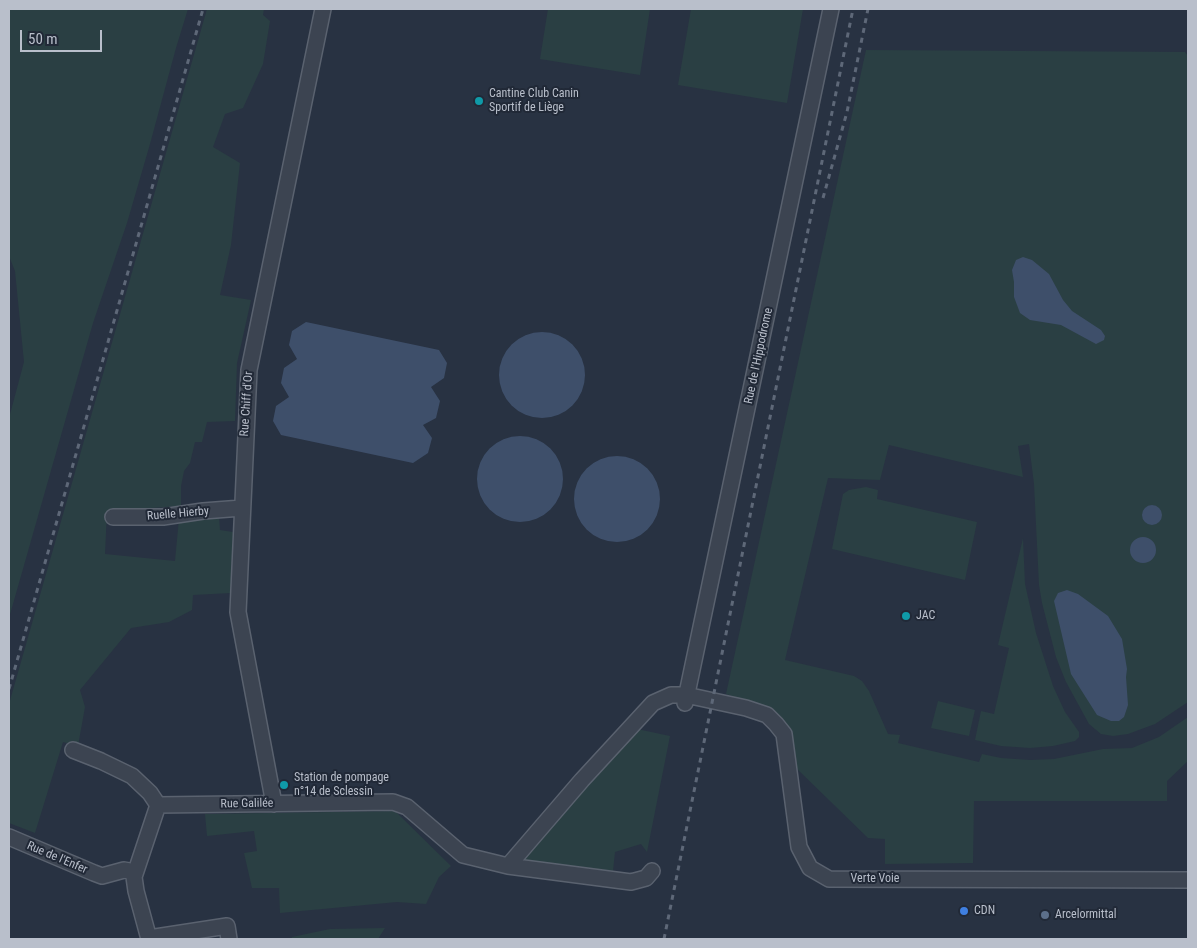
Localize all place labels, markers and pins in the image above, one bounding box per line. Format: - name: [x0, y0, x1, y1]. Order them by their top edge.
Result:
- place label: Cantine Club Canin Sportif de Liège: [489, 87, 579, 115]
- marker: Cantine Club Canin Sportif de Liège: [473, 95, 485, 107]
- place label: JAC: [916, 609, 935, 623]
- marker: JAC: [900, 610, 912, 622]
- place label: Station de pompage n°14 de Sclessin: [294, 771, 389, 799]
- marker: Station de pompage n°14 de Sclessin: [278, 779, 290, 791]
- place label: CDN: [974, 904, 995, 918]
- marker: CDN: [958, 905, 970, 917]
- place label: Arcelormittal: [1055, 908, 1116, 922]
- marker: Arcelormittal: [1039, 909, 1051, 921]

